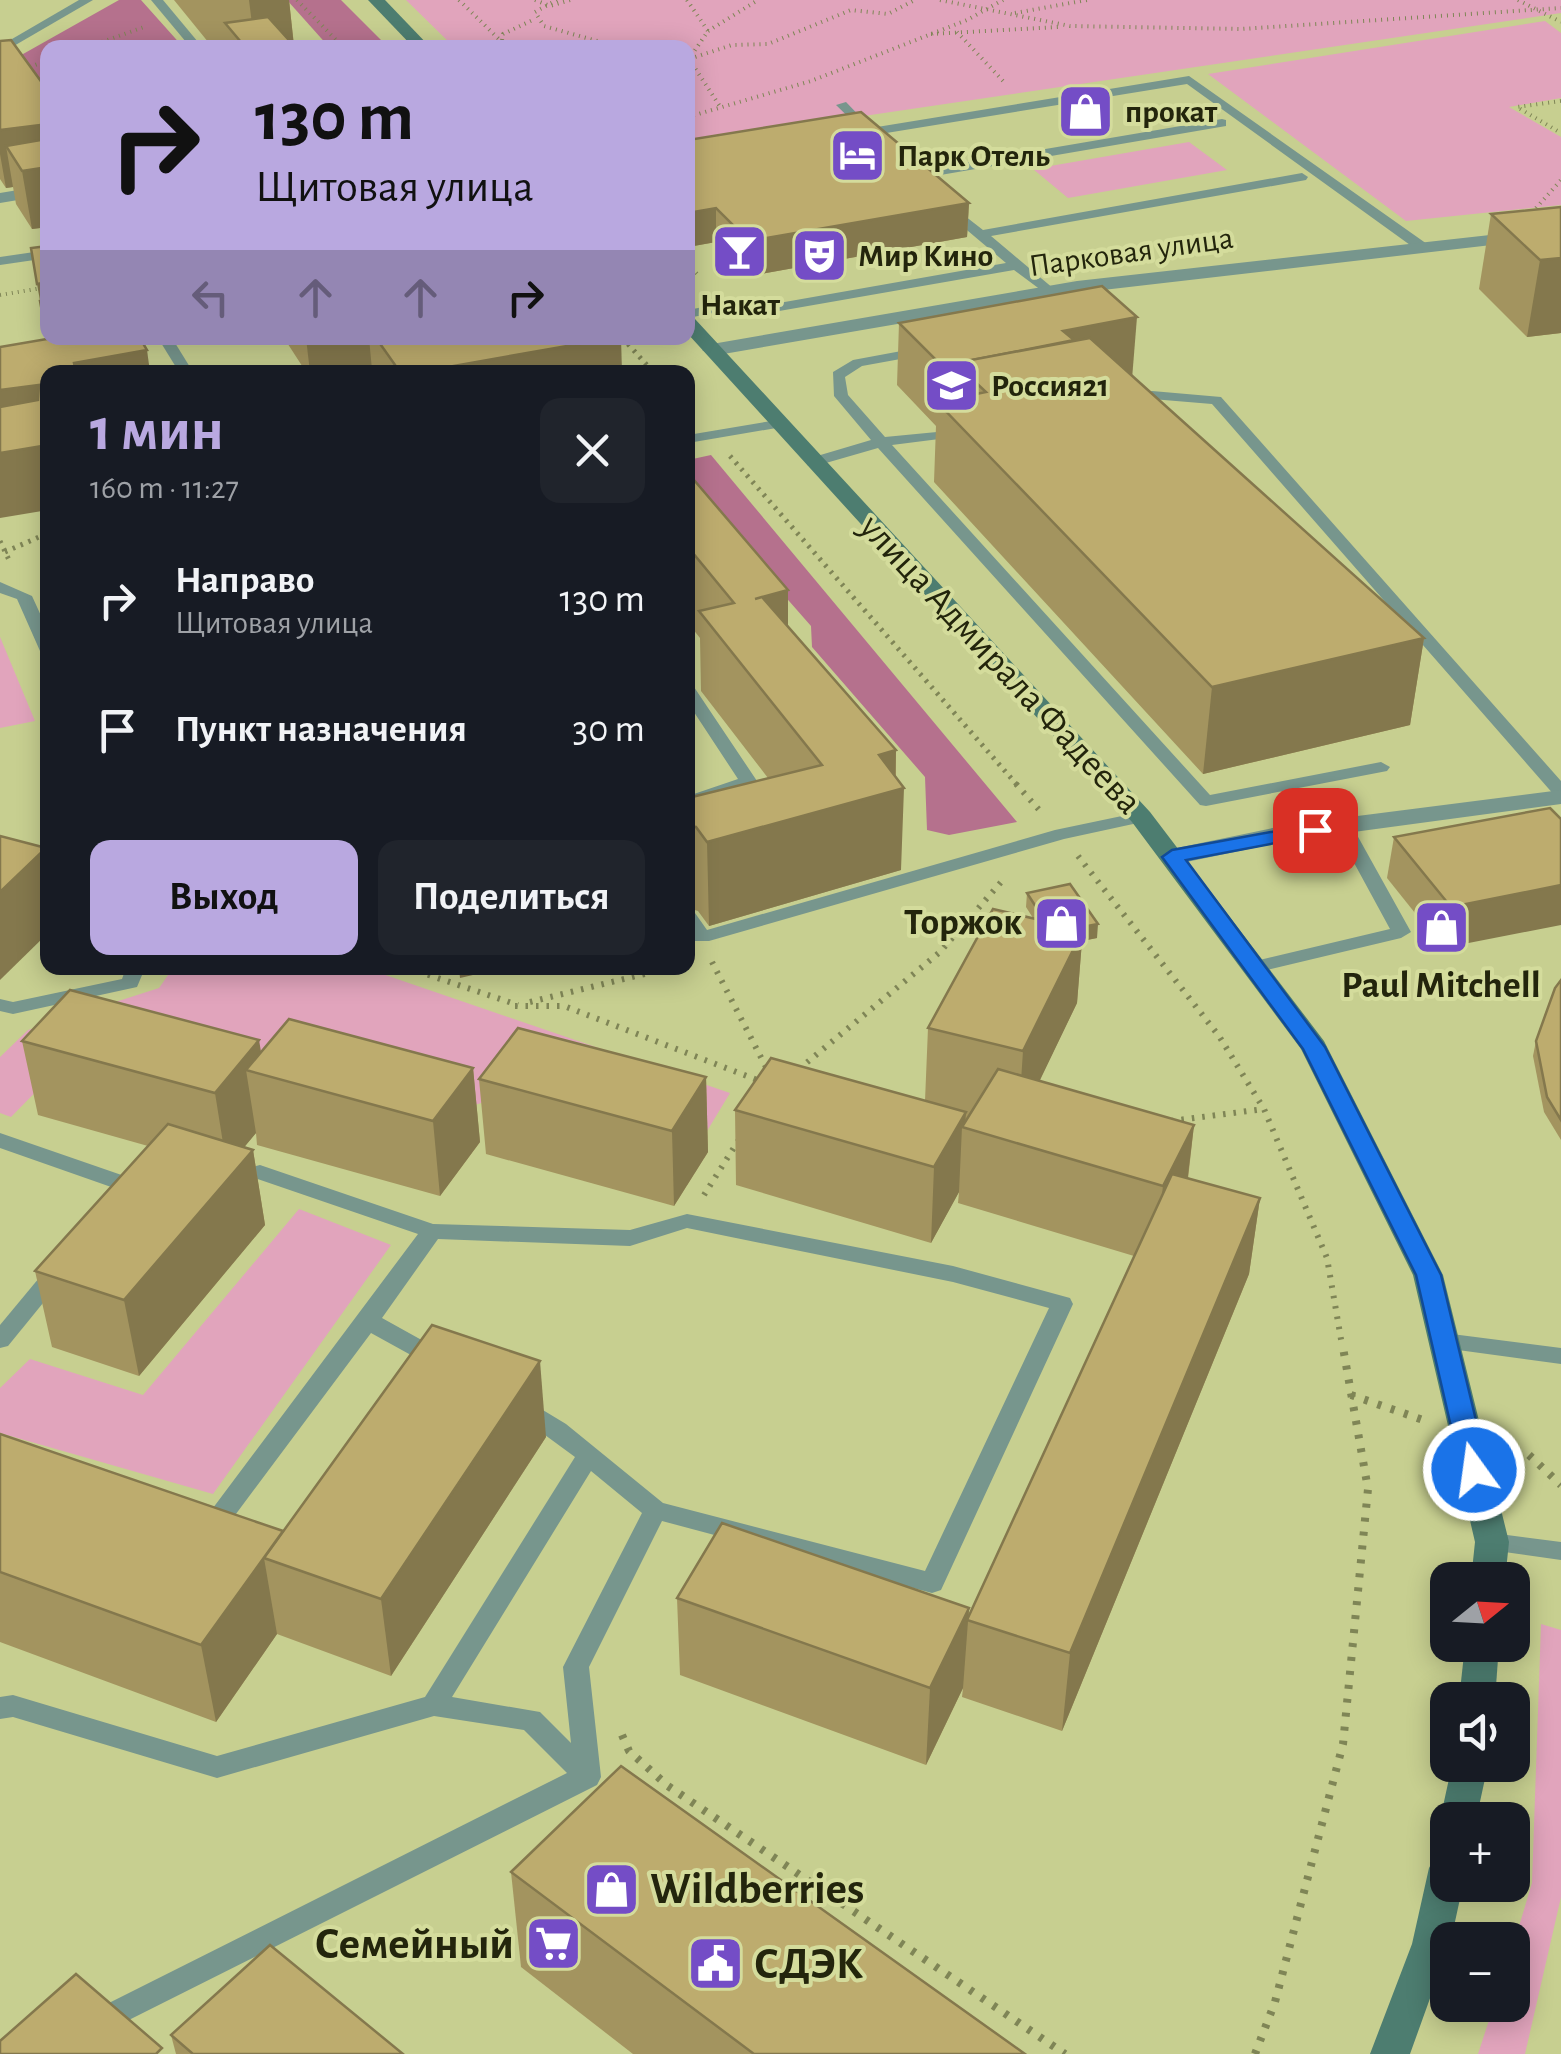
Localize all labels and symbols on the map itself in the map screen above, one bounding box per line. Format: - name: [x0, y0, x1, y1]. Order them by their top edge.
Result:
- shop icon: прокат: [1056, 82, 1116, 142]
- place label: прокат: [1125, 96, 1218, 128]
- hotel icon: Парк Отель: [828, 126, 888, 186]
- place label: Парк Отель: [897, 140, 1050, 172]
- bar icon: Накат: [710, 221, 770, 281]
- street label: Парковая улица: [1027, 222, 1235, 282]
- theatre icon: Мир Кино: [789, 226, 849, 286]
- place label: Мир Кино: [858, 240, 993, 272]
- place label: Накат: [700, 289, 780, 321]
- school or university icon: Россия21: [922, 356, 982, 416]
- place label: Россия21: [991, 370, 1109, 402]
- street label: улица Адмирала Фадеева: [851, 507, 1148, 822]
- pin: [1273, 788, 1358, 873]
- shop icon: Торжок: [1031, 893, 1091, 953]
- shop icon: Paul Mitchell: [1411, 898, 1471, 958]
- place label: Торжок: [904, 904, 1022, 942]
- place label: Paul Mitchell: [1341, 967, 1541, 1005]
- position arrow: [1422, 1418, 1526, 1522]
- north arrow: [1430, 1562, 1530, 1662]
- shop icon: Wildberries: [581, 1859, 641, 1919]
- place label: Wildberries: [650, 1867, 864, 1912]
- supermarket icon: Семейный: [523, 1914, 583, 1974]
- place label: Семейный: [315, 1922, 514, 1967]
- public building icon: СДЭК: [685, 1934, 745, 1994]
- place label: СДЭК: [754, 1942, 863, 1987]

